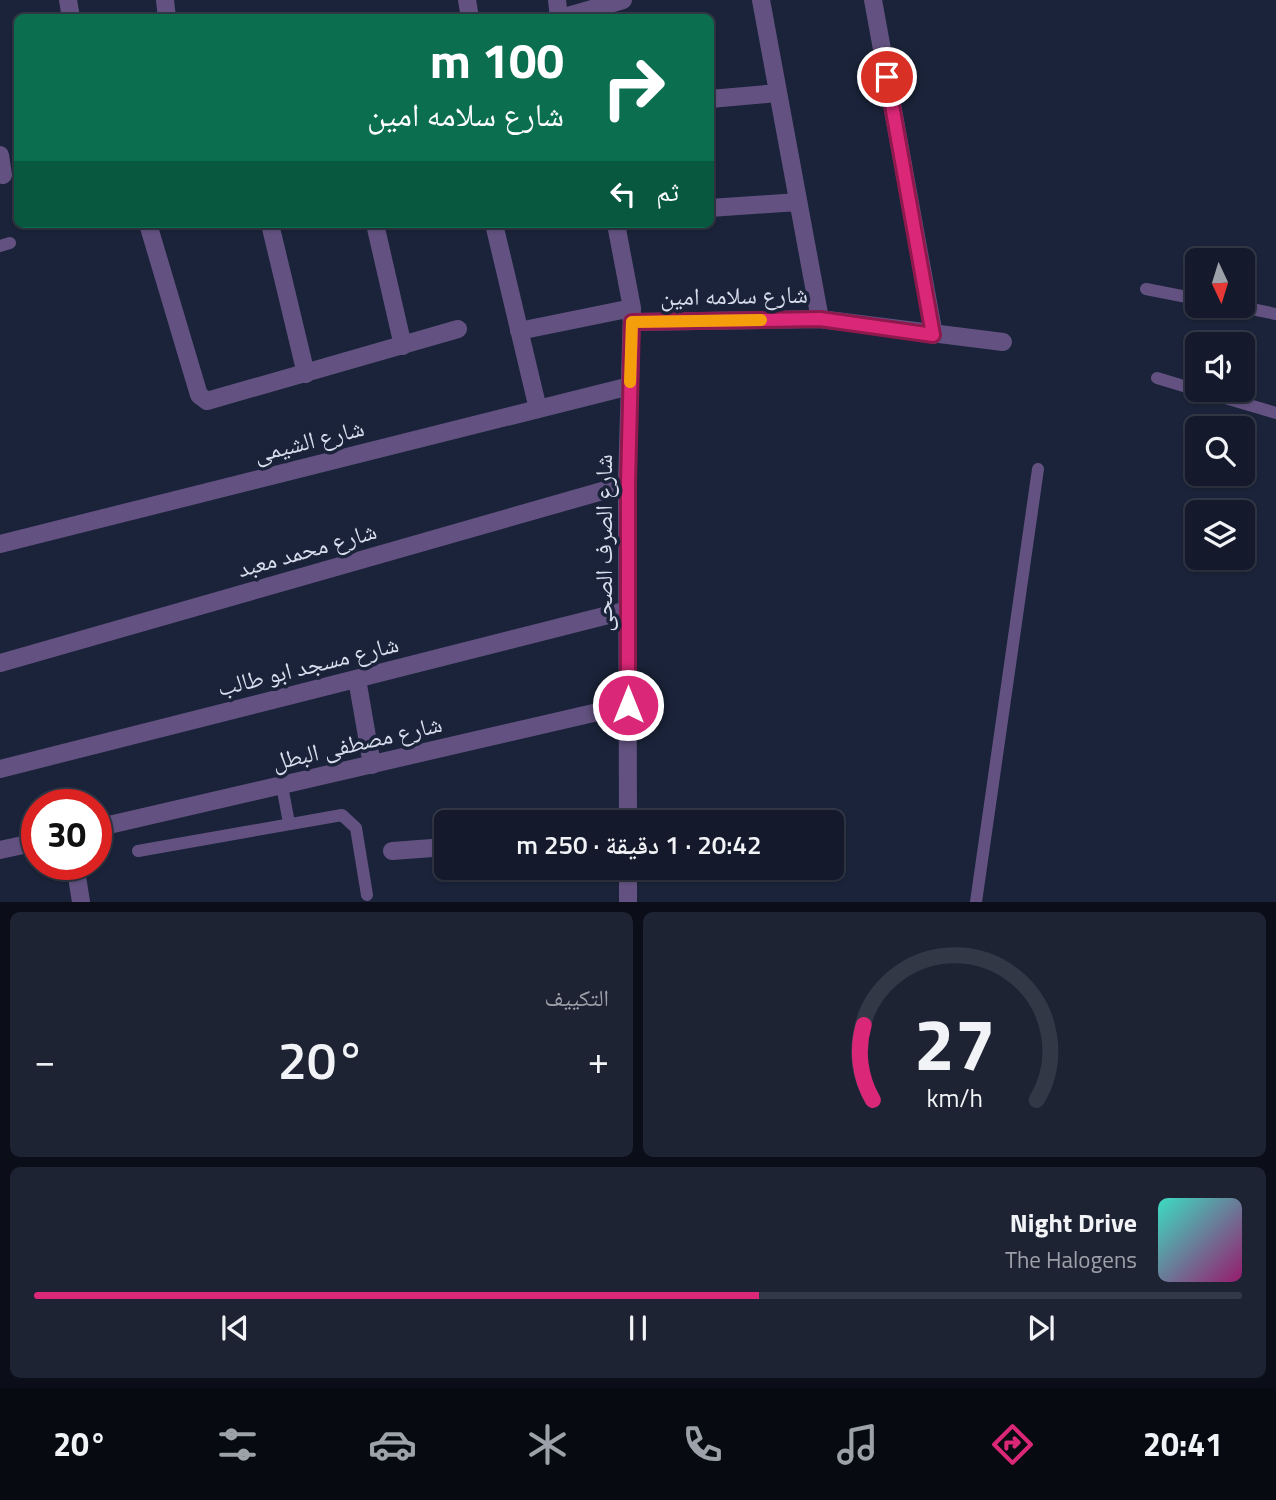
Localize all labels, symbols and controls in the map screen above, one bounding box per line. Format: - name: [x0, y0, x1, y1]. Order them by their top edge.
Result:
- text: 100 m: [430, 22, 564, 97]
- icon: right: [588, 42, 679, 133]
- pin: [857, 47, 917, 107]
- icon: arrive: [868, 58, 906, 96]
- text: شارع سلامه امين: [367, 90, 564, 138]
- text: ثم: [656, 172, 679, 211]
- icon: left: [604, 175, 642, 213]
- north arrow: [1185, 248, 1255, 318]
- map controls: [1185, 248, 1255, 570]
- street label: شارع سلامه امين: [660, 276, 808, 314]
- button: sound: [1185, 332, 1255, 402]
- street label: شارع الشيمى: [250, 409, 368, 471]
- button: search: [1185, 416, 1255, 486]
- street label: شارع الصرف الصحى: [585, 454, 621, 632]
- button: layers: [1185, 500, 1255, 570]
- street label: شارع محمد معبد: [233, 512, 381, 586]
- street label: شارع مسجد ابو طالب: [213, 625, 402, 705]
- position arrow: [591, 668, 665, 742]
- street label: شارع مصطفى البطل: [268, 705, 445, 779]
- speed limit sign: 30: [21, 789, 112, 880]
- text: 20:42 · 1 دقيقة · 250 m: [516, 825, 762, 864]
- text: التكييف: [544, 980, 609, 1015]
- text: 27: [914, 989, 995, 1099]
- text: 20°: [278, 1020, 365, 1099]
- text: −: [34, 1031, 55, 1089]
- text: +: [588, 1031, 609, 1089]
- text: km/h: [926, 1079, 983, 1117]
- text: Night Drive: [1010, 1203, 1137, 1242]
- text: The Halogens: [1005, 1242, 1137, 1277]
- icon: previous: [216, 1309, 254, 1347]
- icon: pause: [619, 1309, 657, 1347]
- icon: next: [1022, 1309, 1060, 1347]
- text: 20°: [53, 1420, 107, 1468]
- icon: filters: [213, 1420, 262, 1469]
- icon: car: [368, 1420, 417, 1469]
- icon: climate: [523, 1420, 572, 1469]
- icon: phone: [678, 1420, 727, 1469]
- icon: music: [833, 1420, 882, 1469]
- icon: directions: [988, 1420, 1037, 1469]
- text: 20:41: [1143, 1420, 1223, 1468]

